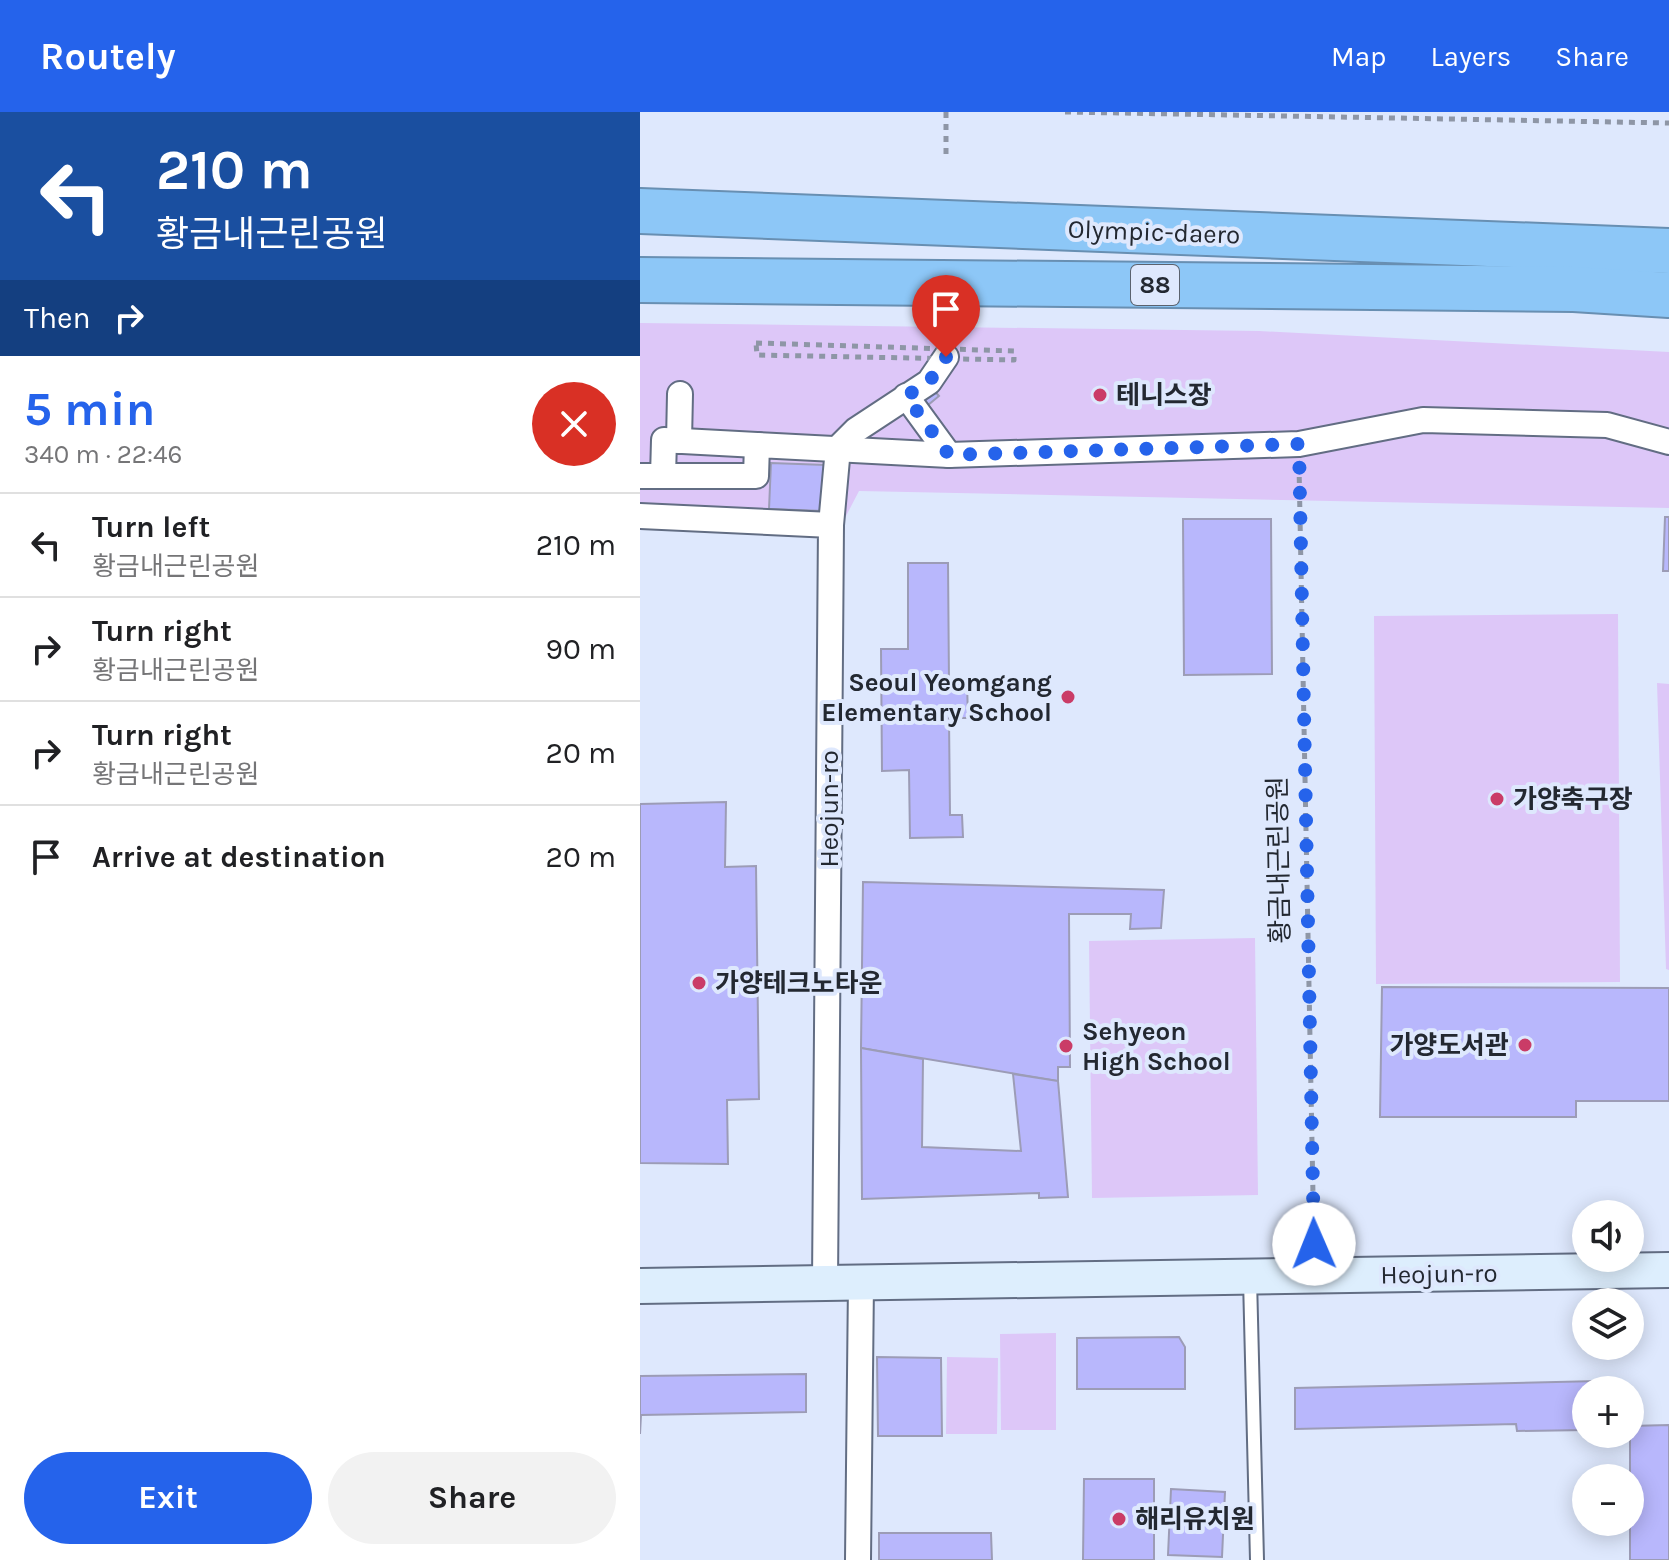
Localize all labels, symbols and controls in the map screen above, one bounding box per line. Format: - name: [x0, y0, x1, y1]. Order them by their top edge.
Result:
- text: Routely: [40, 34, 176, 79]
- text: Map: [1331, 40, 1386, 73]
- text: Layers: [1430, 40, 1511, 73]
- text: Share: [1555, 40, 1629, 73]
- text: 210 m: [156, 137, 313, 202]
- icon: left: [24, 144, 128, 248]
- text: 황금내근린공원: [156, 213, 388, 255]
- street label: Olympic-daero: [1067, 213, 1241, 251]
- road number: 88: [1131, 265, 1179, 305]
- pin: [912, 275, 980, 357]
- icon: arrive: [924, 287, 968, 331]
- icon: right: [107, 296, 151, 340]
- text: Then: [24, 300, 91, 336]
- place label: 테니스장: [1116, 380, 1212, 411]
- text: 5 min: [24, 381, 155, 437]
- button: close: [532, 382, 616, 466]
- marker: 테니스장: [1091, 386, 1109, 404]
- text: 340 m · 22:46: [24, 439, 182, 470]
- text: Turn left: [92, 509, 210, 545]
- icon: left: [24, 523, 68, 567]
- text: 210 m: [536, 527, 616, 563]
- text: 황금내근린공원: [92, 551, 259, 582]
- text: Turn right: [92, 613, 232, 649]
- icon: right: [24, 627, 68, 671]
- text: 90 m: [546, 631, 616, 667]
- text: 황금내근린공원: [92, 655, 259, 686]
- place label: Seoul Yeomgang Elementary School: [821, 667, 1052, 728]
- marker: Seoul Yeomgang Elementary School: [1059, 688, 1077, 706]
- text: Turn right: [92, 717, 232, 753]
- icon: right: [24, 731, 68, 775]
- text: 20 m: [546, 735, 616, 771]
- street label: Heojun-ro: [814, 750, 845, 868]
- text: 황금내근린공원: [92, 759, 259, 790]
- street label: 황금내근린공원: [1262, 776, 1296, 944]
- place label: 가양축구장: [1513, 784, 1633, 815]
- marker: 가양축구장: [1488, 790, 1506, 808]
- icon: arrive: [24, 835, 68, 879]
- text: Arrive at destination: [92, 839, 386, 875]
- text: 20 m: [546, 839, 616, 875]
- place label: 가양테크노타운: [715, 968, 882, 999]
- marker: 가양테크노타운: [690, 974, 708, 992]
- place label: Sehyeon High School: [1082, 1016, 1231, 1077]
- place label: 가양도서관: [1389, 1030, 1509, 1061]
- marker: 가양도서관: [1516, 1036, 1534, 1054]
- marker: Sehyeon High School: [1057, 1037, 1075, 1055]
- map controls: [1572, 1200, 1644, 1536]
- button: sound: [1572, 1200, 1644, 1272]
- position arrow: [1272, 1202, 1356, 1286]
- street label: Heojun-ro: [1380, 1257, 1498, 1291]
- button: layers: [1572, 1288, 1644, 1360]
- button: +: [1572, 1376, 1644, 1448]
- button: Exit: [24, 1452, 312, 1544]
- button: Share: [328, 1452, 616, 1544]
- button: −: [1572, 1464, 1644, 1536]
- place label: 해리유치원: [1135, 1504, 1255, 1535]
- marker: 해리유치원: [1110, 1510, 1128, 1528]

